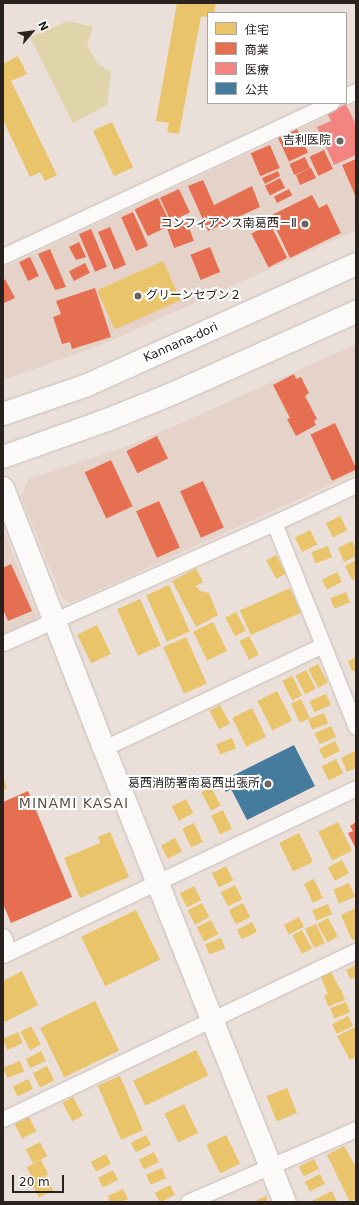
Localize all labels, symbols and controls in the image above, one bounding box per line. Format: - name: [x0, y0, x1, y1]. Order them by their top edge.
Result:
- north arrow: [12, 12, 52, 52]
- legend: [207, 12, 347, 104]
- text: N: [35, 19, 51, 33]
- text: 住宅: [245, 23, 269, 37]
- text: 商業: [245, 43, 269, 57]
- text: 医療: [245, 63, 269, 77]
- text: 公共: [245, 83, 269, 97]
- place label: 吉利医院: [283, 134, 331, 148]
- marker: 吉利医院: [334, 135, 346, 147]
- place label: コンフィアンス南葛西－Ⅱ: [159, 217, 297, 231]
- marker: コンフィアンス南葛西－Ⅱ: [300, 219, 310, 229]
- place label: グリーンセブン２: [146, 289, 242, 303]
- marker: グリーンセブン２: [133, 291, 143, 301]
- street label: Kannana-dori: [141, 320, 221, 366]
- place label: 葛西消防署南葛西出張所: [128, 777, 260, 791]
- marker: 葛西消防署南葛西出張所: [263, 779, 273, 789]
- district label: MINAMI KASAI: [19, 795, 129, 811]
- scale bar: [14, 1167, 66, 1193]
- text: 20 m: [19, 1175, 50, 1189]

